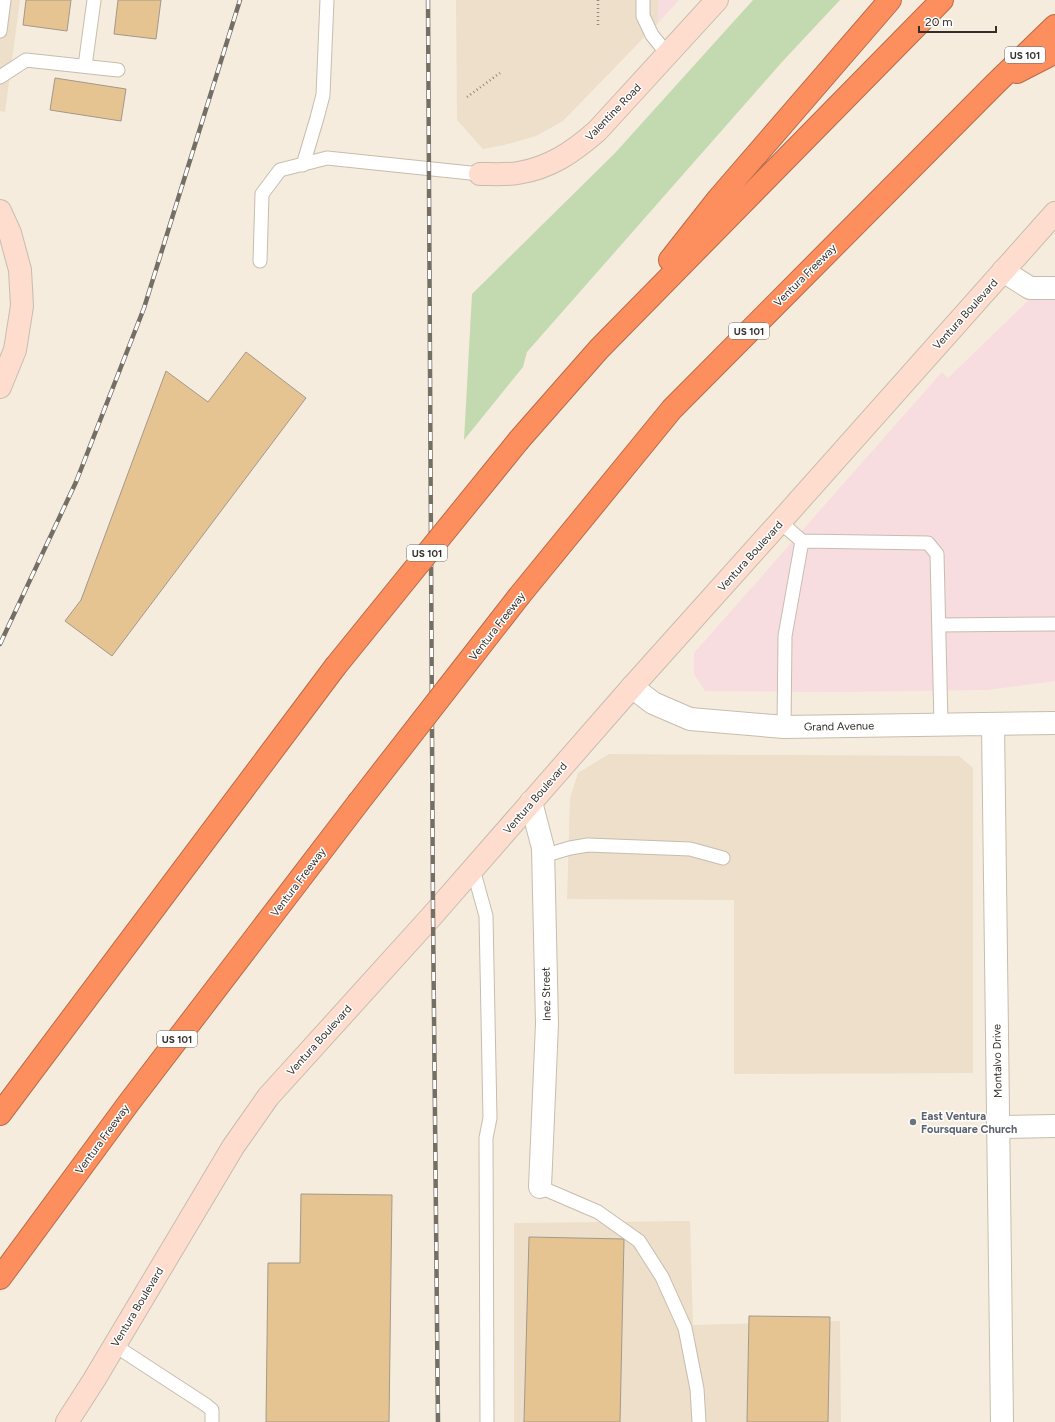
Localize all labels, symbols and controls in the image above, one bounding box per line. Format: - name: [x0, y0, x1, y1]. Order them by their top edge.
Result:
- scale bar: [919, 8, 996, 34]
- text: 20 m: [925, 15, 953, 29]
- road number: US 101: [1005, 47, 1045, 63]
- street label: Valentine Road: [583, 81, 644, 144]
- street label: Ventura Freeway: [771, 241, 839, 309]
- street label: Ventura Boulevard: [930, 276, 1001, 352]
- road number: US 101: [729, 323, 769, 339]
- street label: Ventura Boulevard: [715, 518, 786, 594]
- road number: US 101: [407, 545, 447, 561]
- street label: Ventura Freeway: [467, 589, 528, 663]
- street label: Grand Avenue: [804, 719, 874, 734]
- street label: Ventura Boulevard: [501, 760, 570, 837]
- street label: Ventura Freeway: [268, 845, 329, 919]
- street label: Inez Street: [540, 967, 553, 1021]
- street label: Ventura Boulevard: [284, 1002, 355, 1078]
- street label: Montalvo Drive: [990, 1024, 1005, 1098]
- road number: US 101: [157, 1031, 197, 1047]
- street label: Ventura Freeway: [73, 1102, 132, 1177]
- place label: East Ventura Foursquare Church: [921, 1110, 1017, 1136]
- marker: East Ventura Foursquare Church: [908, 1117, 918, 1127]
- street label: Ventura Boulevard: [109, 1265, 166, 1349]

